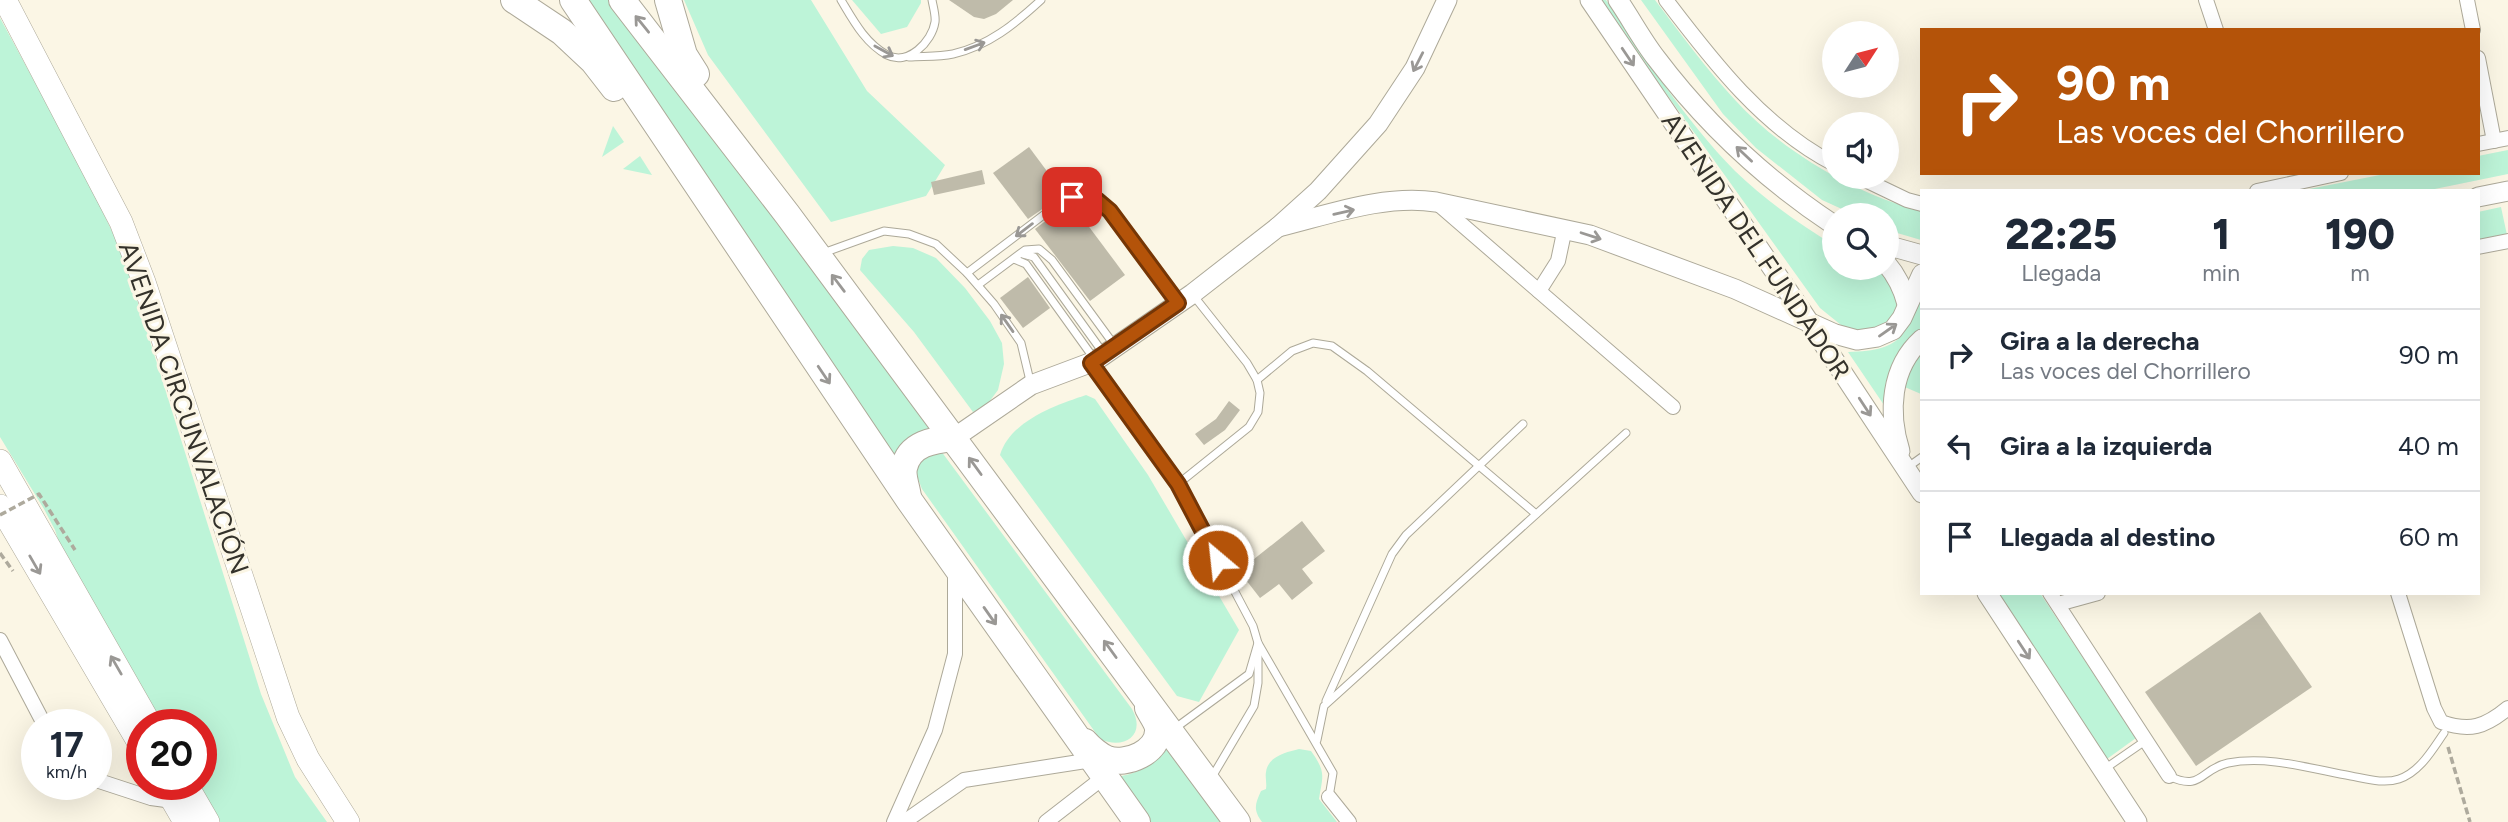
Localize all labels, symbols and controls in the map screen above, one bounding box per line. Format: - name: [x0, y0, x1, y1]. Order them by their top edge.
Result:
- one-way arrow: [634, 16, 649, 34]
- north arrow: [1822, 21, 1899, 98]
- map controls: [1822, 21, 1899, 280]
- one-way arrow: [963, 39, 985, 51]
- one-way arrow: [874, 44, 894, 58]
- one-way arrow: [1621, 46, 1635, 66]
- one-way arrow: [1410, 51, 1424, 72]
- text: 90 m: [2056, 53, 2171, 112]
- icon: right: [1941, 56, 2032, 147]
- street label: AVENIDA DEL FUNDADOR: [1655, 107, 1857, 385]
- button: sound: [1822, 112, 1899, 189]
- text: Las voces del Chorrillero: [2056, 113, 2405, 151]
- one-way arrow: [1735, 145, 1752, 162]
- pin: [1042, 167, 1102, 227]
- icon: arrive: [1053, 178, 1091, 216]
- button: search: [1822, 203, 1899, 280]
- one-way arrow: [1332, 204, 1355, 218]
- text: 22:25: [2005, 209, 2117, 260]
- text: 1: [2212, 209, 2230, 260]
- text: 190: [2325, 209, 2395, 260]
- one-way arrow: [1015, 222, 1034, 237]
- one-way arrow: [1580, 231, 1602, 244]
- street label: AVENIDA CIRCUNVALACIÓN: [112, 238, 256, 578]
- text: Llegada: [2021, 259, 2101, 287]
- text: min: [2202, 259, 2240, 287]
- text: m: [2350, 259, 2370, 287]
- one-way arrow: [831, 275, 846, 293]
- one-way arrow: [1000, 314, 1014, 333]
- one-way arrow: [1878, 323, 1897, 337]
- text: Gira a la derecha: [2000, 325, 2200, 357]
- icon: right: [1941, 336, 1979, 374]
- text: 90 m: [2399, 339, 2459, 371]
- text: Las voces del Chorrillero: [2000, 357, 2251, 385]
- one-way arrow: [817, 365, 832, 384]
- one-way arrow: [1858, 397, 1872, 417]
- icon: left: [1941, 427, 1979, 465]
- text: Gira a la izquierda: [2000, 430, 2212, 462]
- text: 40 m: [2398, 430, 2459, 462]
- one-way arrow: [967, 457, 982, 476]
- icon: arrive: [1941, 518, 1979, 556]
- text: Llegada al destino: [2000, 521, 2215, 553]
- text: 60 m: [2399, 521, 2459, 553]
- position arrow: [1181, 523, 1255, 597]
- one-way arrow: [28, 555, 42, 575]
- one-way arrow: [983, 606, 997, 625]
- one-way arrow: [1102, 640, 1117, 659]
- one-way arrow: [2018, 640, 2032, 660]
- one-way arrow: [109, 656, 123, 676]
- speed limit sign: 20: [126, 709, 217, 800]
- text: 17: [49, 724, 84, 766]
- text: km/h: [46, 761, 87, 783]

